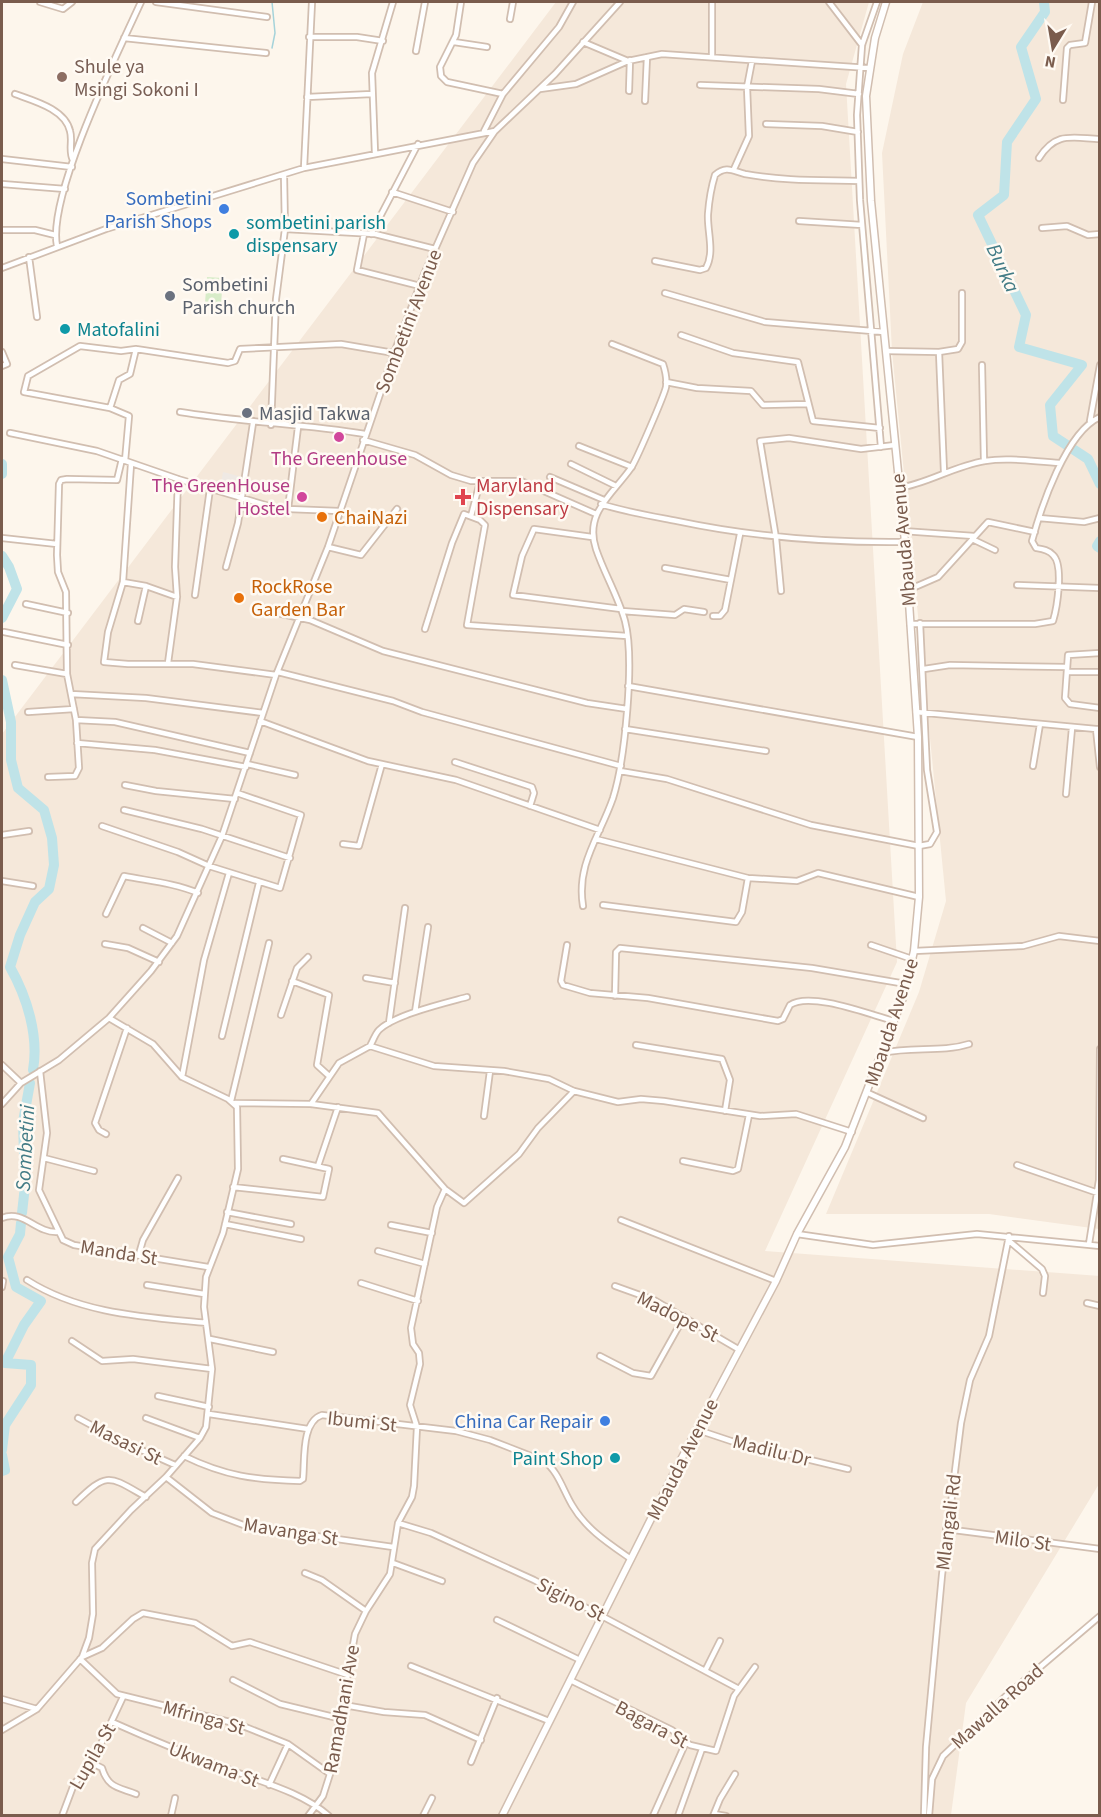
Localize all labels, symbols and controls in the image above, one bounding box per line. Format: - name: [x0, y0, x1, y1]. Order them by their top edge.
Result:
- north arrow: [1023, 18, 1083, 78]
- text: N: [1043, 50, 1058, 74]
- place label: Shule ya Msingi Sokoni I: [74, 53, 199, 104]
- marker: Shule ya Msingi Sokoni I: [55, 70, 69, 84]
- place label: Sombetini Parish Shops: [104, 185, 212, 236]
- marker: Sombetini Parish Shops: [217, 202, 231, 216]
- place label: sombetini parish dispensary: [246, 209, 386, 260]
- marker: sombetini parish dispensary: [227, 227, 241, 241]
- water label: Burka: [979, 239, 1027, 297]
- street label: Sombetini Avenue: [369, 245, 449, 397]
- place label: Sombetini Parish church: [182, 271, 295, 322]
- marker: Sombetini Parish church: [163, 289, 177, 303]
- place label: Matofalini: [77, 316, 160, 344]
- marker: Matofalini: [58, 322, 72, 336]
- place label: Masjid Takwa: [259, 400, 370, 428]
- marker: Masjid Takwa: [240, 406, 254, 420]
- marker: The Greenhouse: [332, 430, 346, 444]
- place label: The Greenhouse: [271, 445, 407, 473]
- place label: The GreenHouse Hostel: [152, 472, 290, 523]
- place label: Maryland Dispensary: [476, 472, 569, 523]
- street label: Mbauda Avenue: [884, 472, 924, 607]
- marker: Maryland Dispensary: [454, 488, 472, 506]
- marker: The GreenHouse Hostel: [295, 490, 309, 504]
- place label: ChaiNazi: [334, 504, 408, 532]
- marker: ChaiNazi: [315, 510, 329, 524]
- place label: RockRose Garden Bar: [251, 573, 345, 624]
- marker: RockRose Garden Bar: [232, 591, 246, 605]
- street label: Mbauda Avenue: [858, 955, 926, 1090]
- water label: Sombetini: [8, 1103, 42, 1192]
- street label: Manda St: [78, 1233, 160, 1273]
- street label: Madope St: [632, 1284, 724, 1350]
- street label: Mbauda Avenue: [640, 1394, 726, 1525]
- street label: Ibumi St: [326, 1404, 398, 1440]
- place label: China Car Repair: [454, 1408, 593, 1436]
- street label: Masasi St: [85, 1413, 167, 1473]
- marker: China Car Repair: [598, 1414, 612, 1428]
- street label: Madilu Dr: [730, 1428, 814, 1474]
- place label: Paint Shop: [512, 1445, 603, 1473]
- marker: Paint Shop: [608, 1451, 622, 1465]
- street label: Mlangali Rd: [929, 1472, 969, 1572]
- street label: Mavanga St: [242, 1511, 340, 1553]
- street label: Milo St: [993, 1523, 1053, 1559]
- street label: Sigino St: [532, 1571, 610, 1629]
- street label: Ramadhani Ave: [317, 1643, 367, 1776]
- street label: Mawalla Road: [945, 1657, 1050, 1756]
- street label: Mfringa St: [160, 1694, 248, 1742]
- street label: Bagara St: [610, 1694, 693, 1756]
- street label: Lupila St: [63, 1718, 123, 1795]
- street label: Ukwama St: [164, 1735, 263, 1795]

